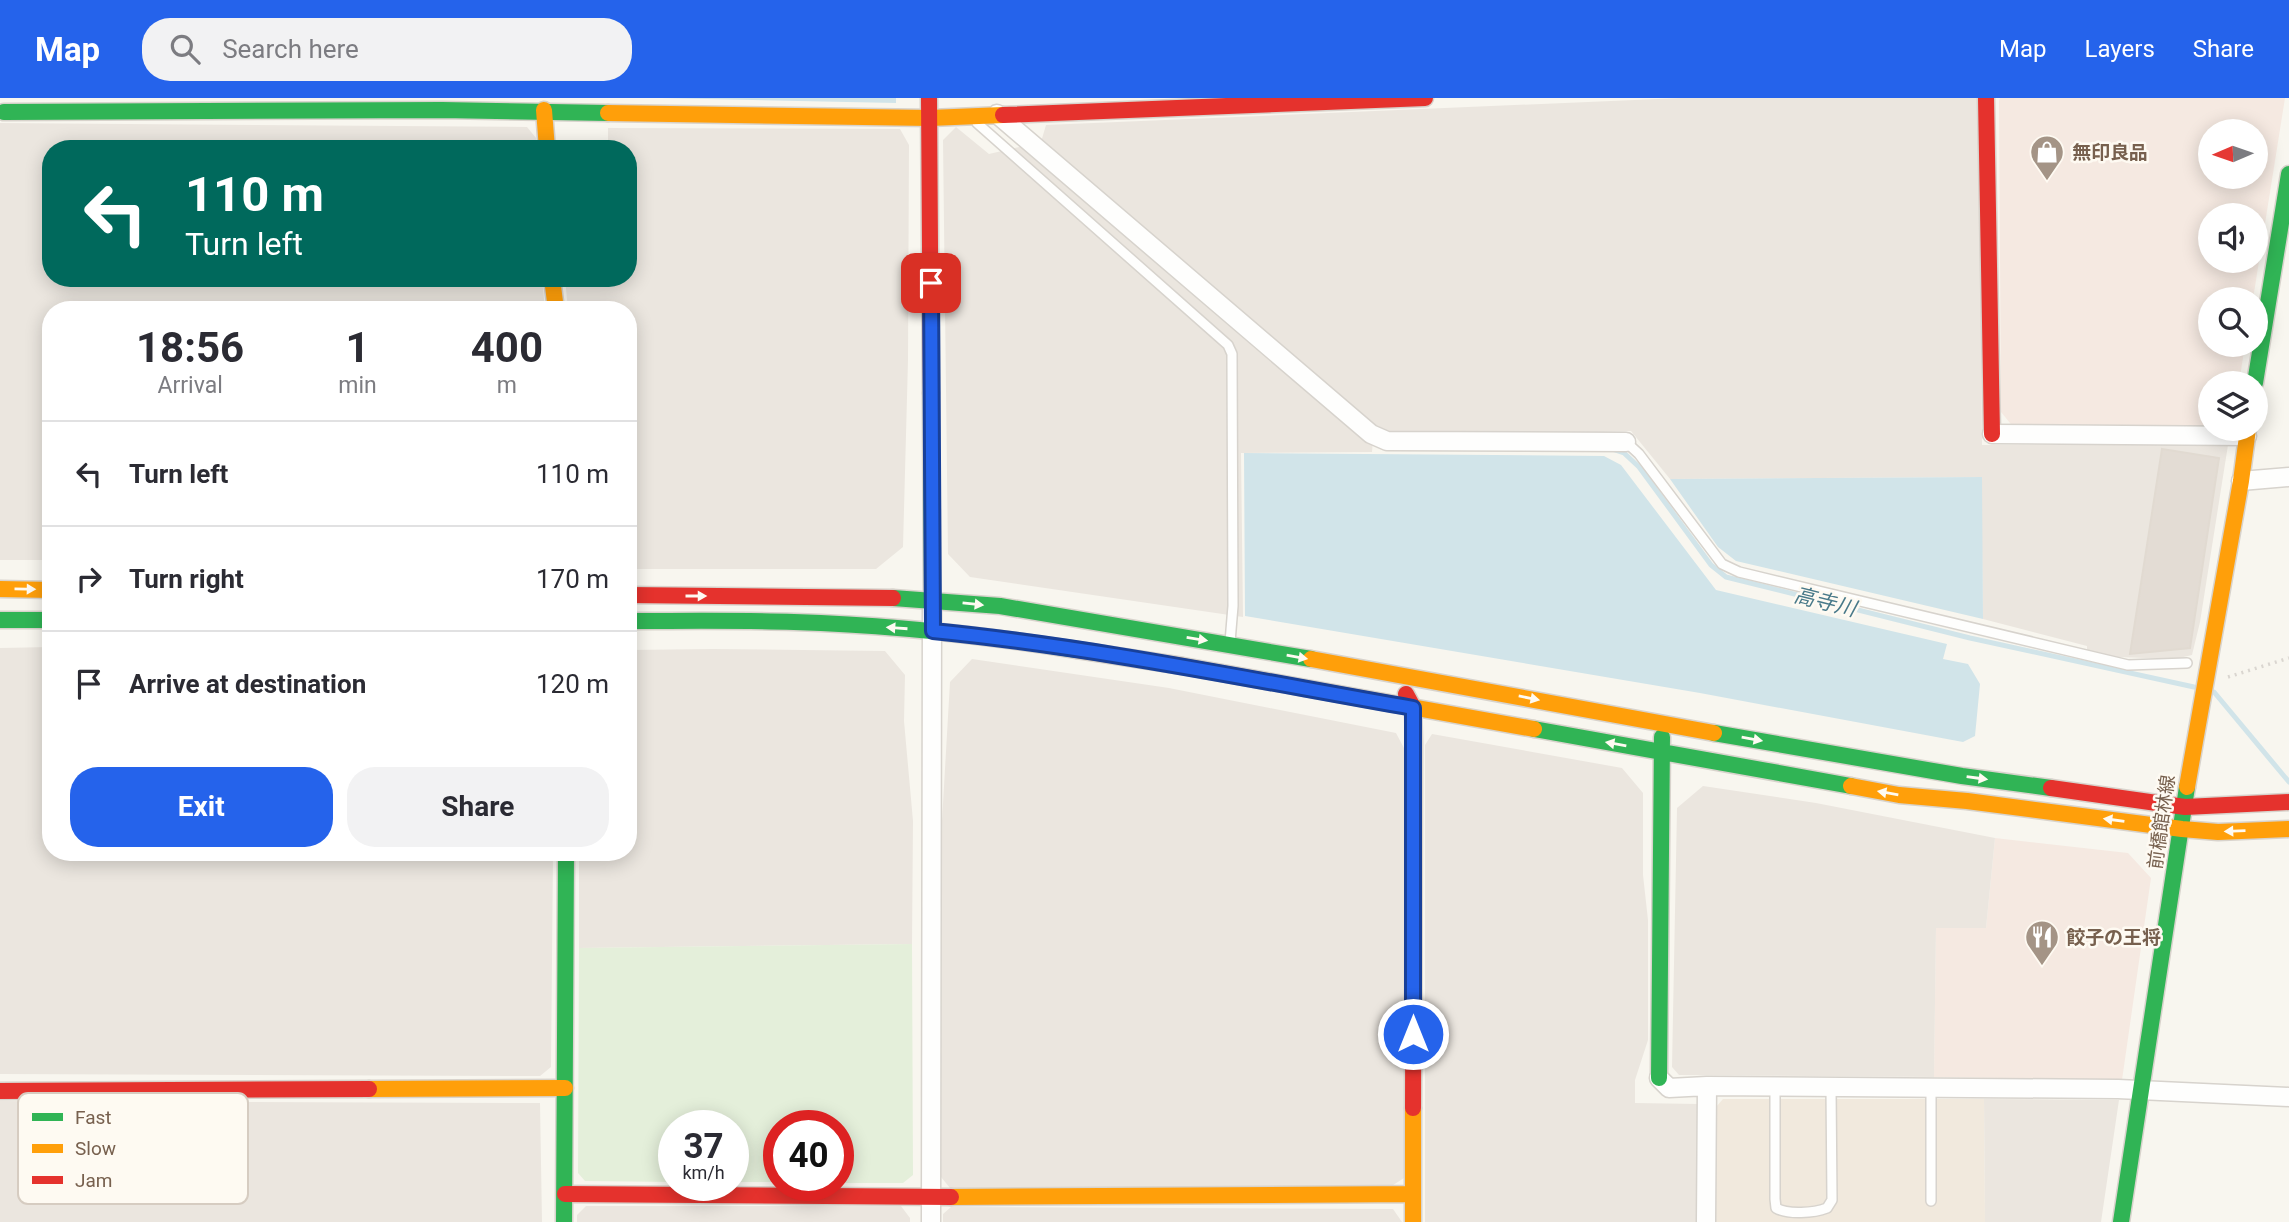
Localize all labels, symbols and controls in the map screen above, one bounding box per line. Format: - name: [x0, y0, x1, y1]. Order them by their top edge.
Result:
- search box: [142, 18, 632, 81]
- text: Map: [35, 30, 100, 69]
- icon: search: [166, 30, 204, 68]
- text: Search here: [222, 34, 359, 64]
- text: Map: [1999, 35, 2047, 63]
- text: Layers: [2085, 35, 2155, 63]
- text: Share: [2193, 35, 2254, 63]
- north arrow: [2198, 119, 2268, 189]
- map controls: [2198, 119, 2268, 441]
- shop icon: 無印良品: [2028, 133, 2066, 182]
- place label: 無印良品: [2072, 141, 2148, 164]
- text: 110 m: [185, 166, 324, 223]
- icon: left: [70, 168, 161, 259]
- button: sound: [2198, 203, 2268, 273]
- text: Turn left: [185, 225, 303, 263]
- pin: [901, 253, 961, 313]
- icon: arrive: [912, 264, 950, 302]
- button: search: [2198, 287, 2268, 357]
- text: 18:56: [136, 323, 244, 372]
- text: 1: [345, 323, 370, 372]
- text: 400: [471, 323, 543, 372]
- button: layers: [2198, 371, 2268, 441]
- text: Arrival: [157, 372, 223, 399]
- text: min: [338, 372, 377, 399]
- text: m: [497, 372, 517, 399]
- icon: left: [70, 455, 108, 493]
- text: Turn left: [129, 459, 228, 489]
- text: 110 m: [536, 459, 609, 489]
- icon: right: [70, 560, 108, 598]
- text: Turn right: [129, 564, 244, 594]
- text: 170 m: [536, 564, 609, 594]
- water label: 高寺川: [1792, 583, 1860, 622]
- one-way arrow: [15, 584, 37, 595]
- one-way arrow: [686, 590, 708, 601]
- one-way arrow: [962, 598, 984, 609]
- one-way arrow: [886, 622, 908, 633]
- one-way arrow: [1187, 634, 1209, 645]
- one-way arrow: [1287, 651, 1309, 662]
- icon: arrive: [70, 665, 108, 703]
- text: Arrive at destination: [129, 669, 366, 699]
- text: 120 m: [536, 669, 609, 699]
- one-way arrow: [1518, 693, 1540, 704]
- one-way arrow: [1741, 734, 1763, 745]
- one-way arrow: [1605, 739, 1627, 750]
- button: Exit: [70, 767, 333, 847]
- button: Share: [347, 767, 609, 847]
- one-way arrow: [1966, 773, 1988, 784]
- street label: 前橋館林線: [2143, 773, 2179, 871]
- one-way arrow: [1877, 787, 1899, 798]
- one-way arrow: [2103, 815, 2125, 826]
- one-way arrow: [2224, 825, 2246, 837]
- restaurant icon: 餃子の王将: [2023, 918, 2061, 967]
- place label: 餃子の王将: [2066, 926, 2161, 949]
- position arrow: [1376, 997, 1450, 1071]
- legend: [18, 1093, 248, 1204]
- text: Fast: [75, 1106, 112, 1129]
- speed limit sign: 40: [763, 1110, 854, 1201]
- text: 37: [683, 1126, 724, 1167]
- text: Slow: [75, 1137, 116, 1160]
- text: km/h: [682, 1162, 725, 1183]
- text: Jam: [75, 1169, 112, 1192]

